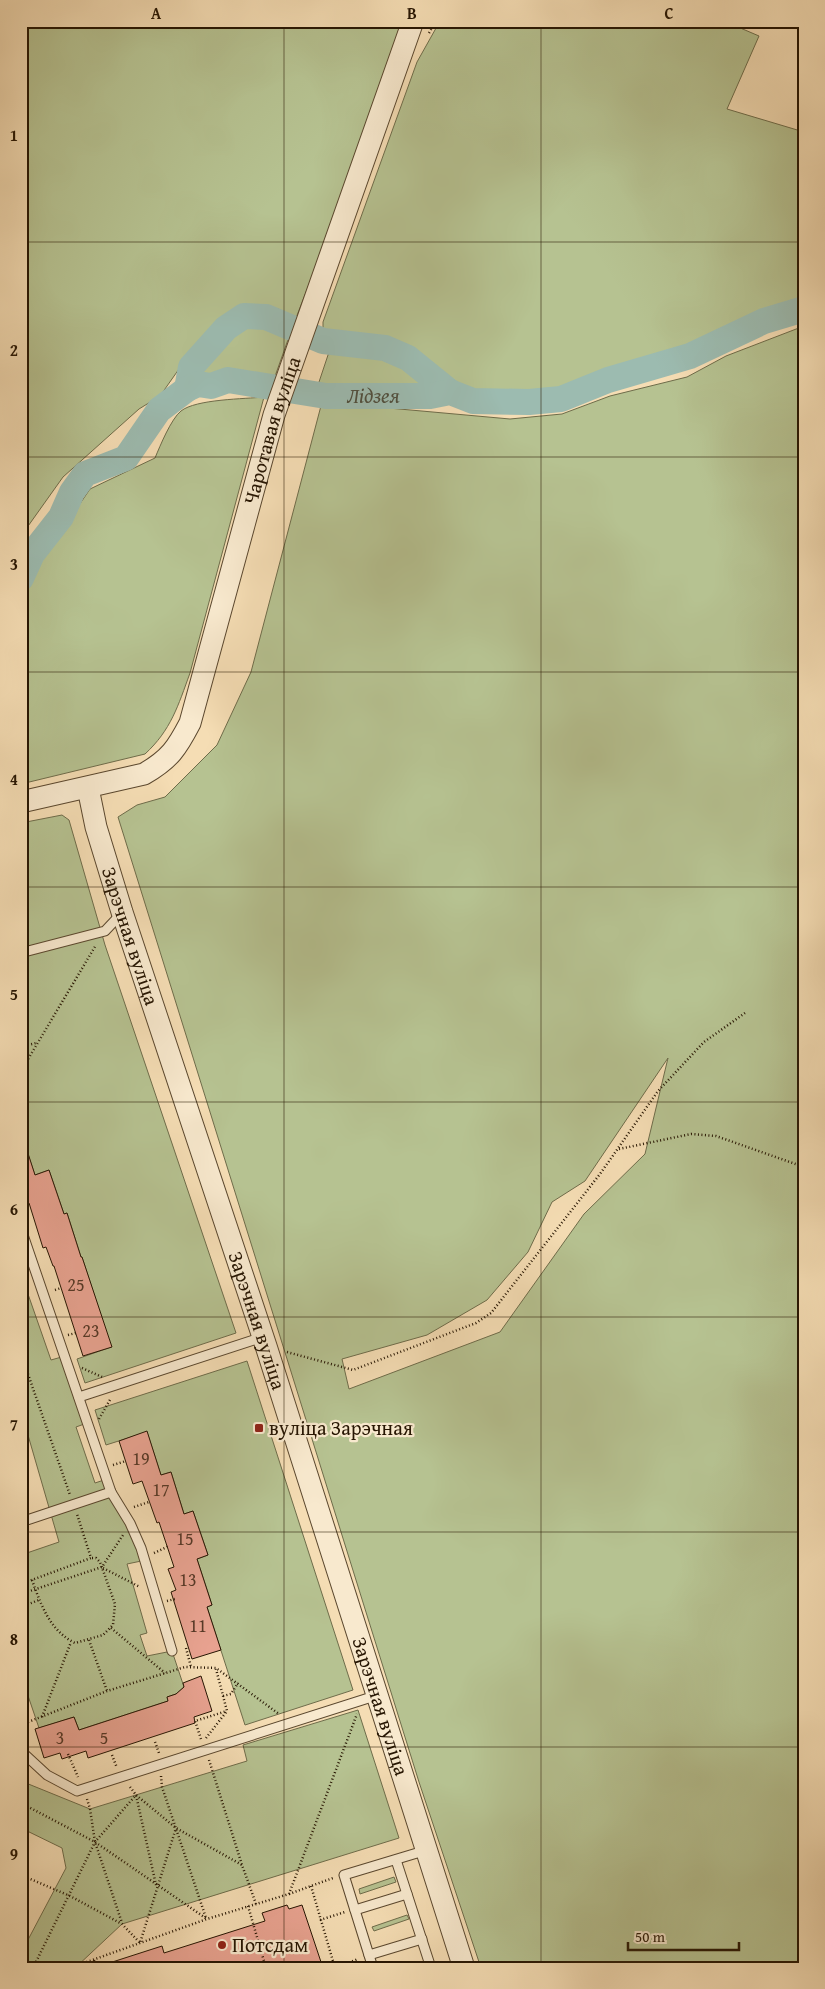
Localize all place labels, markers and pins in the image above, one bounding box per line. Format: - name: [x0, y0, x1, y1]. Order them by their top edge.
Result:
- place label: вуліца Зарэчная: [269, 1413, 413, 1442]
- marker: вуліца Зарэчная: [253, 1422, 265, 1434]
- place label: Потсдам: [232, 1930, 308, 1959]
- marker: Потсдам: [216, 1939, 228, 1951]

